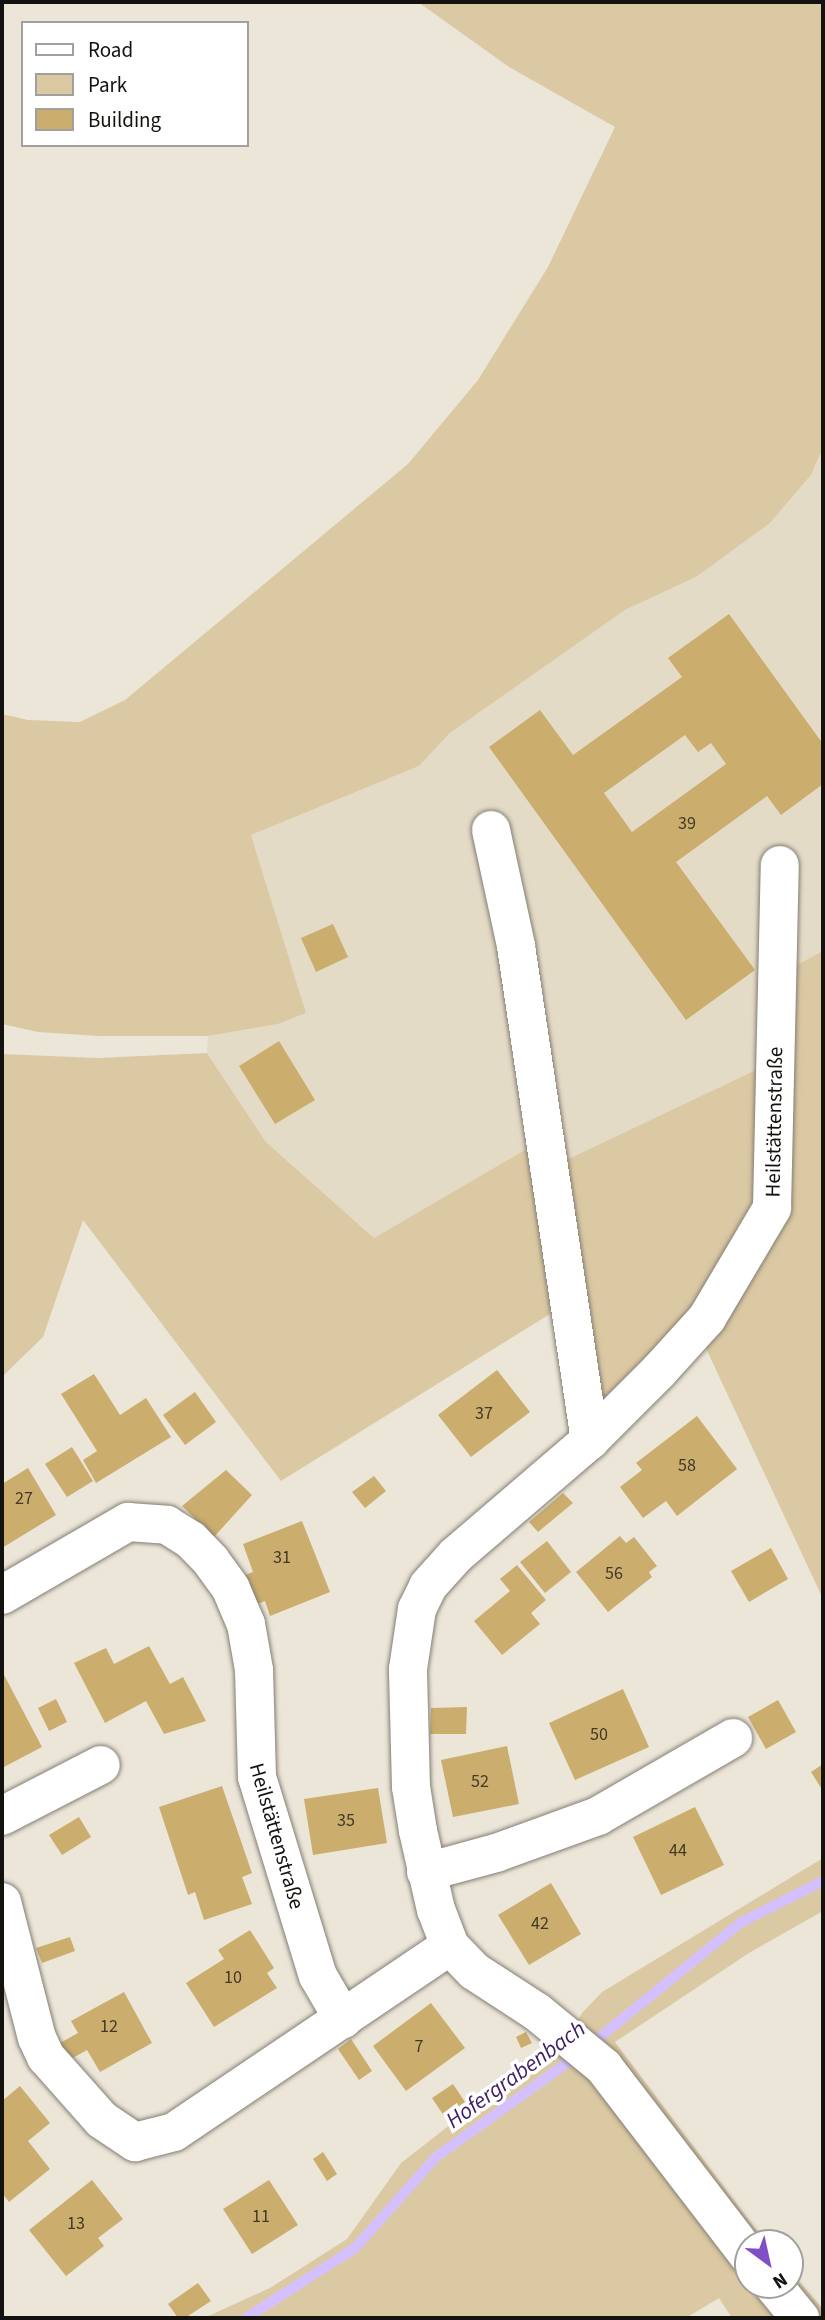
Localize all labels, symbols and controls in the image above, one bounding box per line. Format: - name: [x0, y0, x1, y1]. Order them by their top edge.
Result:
- legend: [21, 21, 248, 147]
- text: Road: [88, 35, 133, 65]
- text: Park: [88, 70, 127, 100]
- text: Building: [88, 105, 161, 135]
- house number: 39: [678, 813, 696, 835]
- street label: Heilstättenstraße: [760, 1046, 788, 1198]
- house number: 37: [475, 1403, 493, 1425]
- house number: 58: [678, 1455, 696, 1477]
- house number: 27: [15, 1488, 33, 1510]
- house number: 31: [273, 1547, 291, 1569]
- house number: 56: [605, 1563, 623, 1585]
- house number: 50: [590, 1724, 608, 1746]
- street label: Heilstättenstraße: [244, 1760, 310, 1912]
- house number: 52: [471, 1771, 489, 1793]
- house number: 35: [337, 1810, 355, 1832]
- house number: 44: [669, 1840, 687, 1862]
- house number: 42: [531, 1913, 549, 1935]
- house number: 10: [224, 1967, 242, 1989]
- water label: Hofergrabenbach: [441, 2015, 591, 2135]
- house number: 12: [100, 2016, 118, 2038]
- house number: 7: [415, 2036, 423, 2058]
- house number: 11: [252, 2206, 270, 2228]
- house number: 13: [67, 2213, 85, 2235]
- north arrow: [734, 2229, 804, 2299]
- text: N: [767, 2266, 792, 2295]

